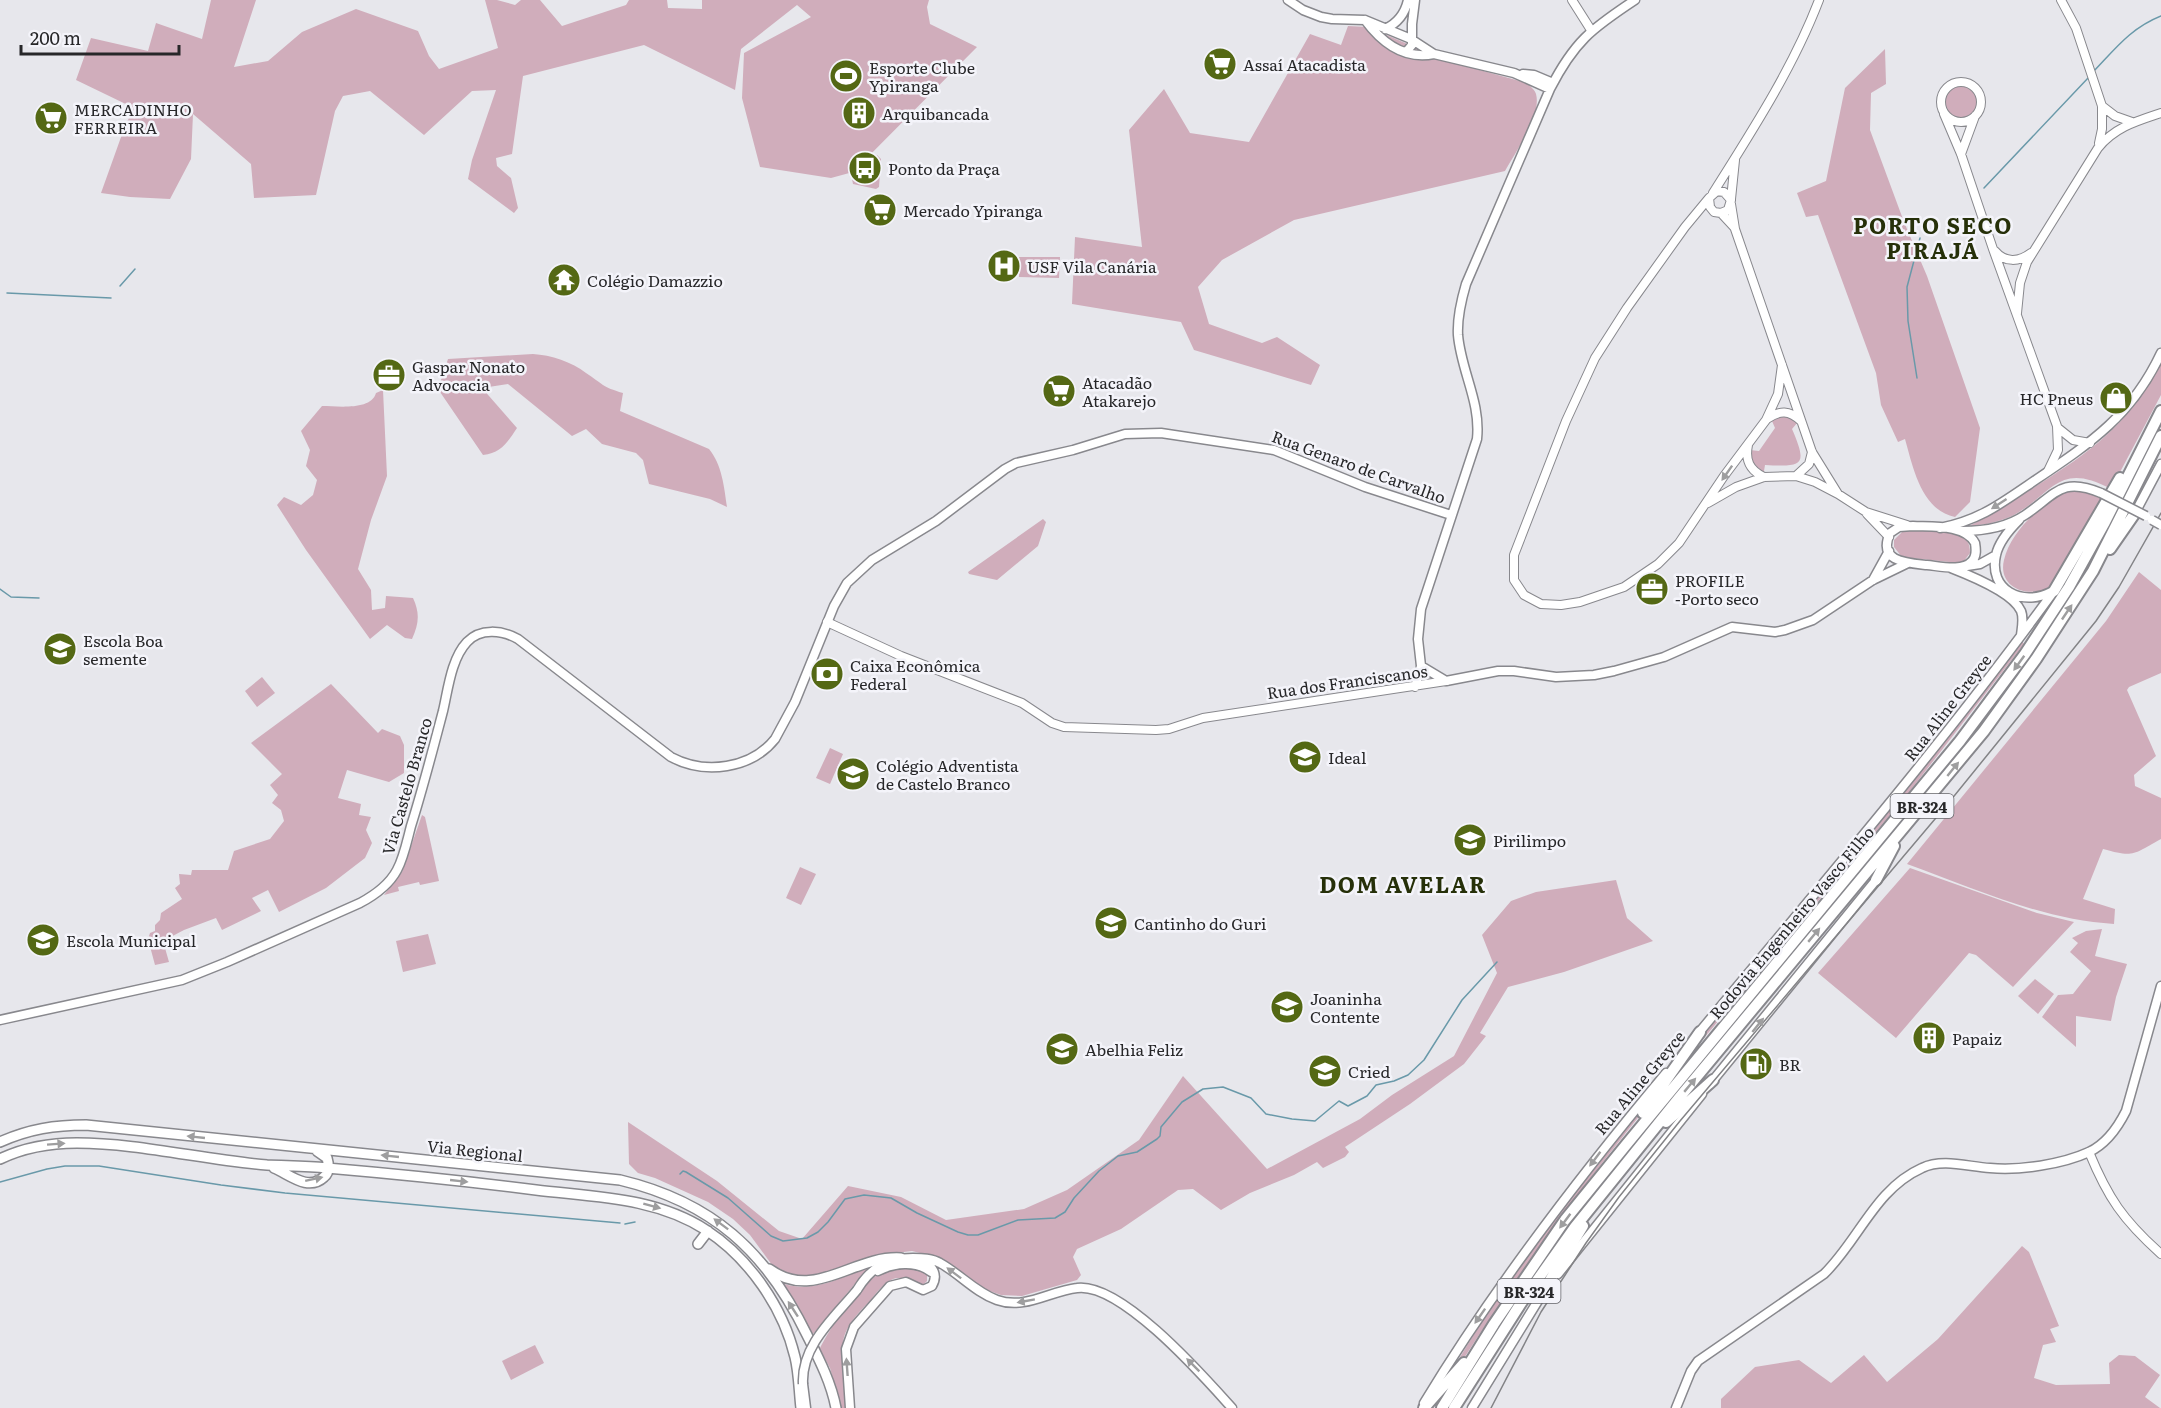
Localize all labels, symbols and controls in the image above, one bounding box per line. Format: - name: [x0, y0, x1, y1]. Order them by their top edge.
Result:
- scale bar: [21, 18, 178, 56]
- text: 200 m: [30, 24, 81, 51]
- supermarket icon: Assaí Atacadista: [1202, 46, 1238, 82]
- place label: Assaí Atacadista: [1243, 52, 1366, 76]
- place label: Esporte Clube Ypiranga: [869, 55, 975, 97]
- sports icon: Esporte Clube Ypiranga: [828, 58, 864, 94]
- building icon: Arquibancada: [841, 95, 877, 131]
- place label: MERCADINHO FERREIRA: [74, 97, 192, 139]
- supermarket icon: MERCADINHO FERREIRA: [33, 100, 69, 136]
- place label: Arquibancada: [882, 101, 989, 125]
- bus stop icon: Ponto da Praça: [847, 150, 883, 186]
- place label: Ponto da Praça: [888, 156, 1000, 180]
- supermarket icon: Mercado Ypiranga: [862, 192, 898, 228]
- place label: Mercado Ypiranga: [903, 198, 1043, 222]
- district label: PORTO SECO PIRAJÁ: [1853, 208, 2013, 266]
- hospital icon: USF Vila Canária: [986, 248, 1022, 284]
- place label: USF Vila Canária: [1027, 254, 1157, 278]
- temple icon: Colégio Damazzio: [546, 262, 582, 298]
- place label: Colégio Damazzio: [587, 268, 723, 292]
- place label: Gaspar Nonato Advocacia: [412, 354, 525, 396]
- office icon: Gaspar Nonato Advocacia: [371, 357, 407, 393]
- place label: Atacadão Atakarejo: [1082, 370, 1156, 412]
- supermarket icon: Atacadão Atakarejo: [1041, 373, 1077, 409]
- shop icon: HC Pneus: [2098, 380, 2134, 416]
- place label: HC Pneus: [2019, 386, 2093, 410]
- street label: Rua Genaro de Carvalho: [1269, 423, 1449, 509]
- one-way arrow: [1722, 465, 1733, 481]
- one-way arrow: [1991, 499, 2007, 510]
- place label: PROFILE -Porto seco: [1675, 568, 1759, 610]
- office icon: PROFILE -Porto seco: [1634, 571, 1670, 607]
- one-way arrow: [2062, 604, 2073, 620]
- place label: Escola Boa semente: [83, 628, 164, 670]
- school or university icon: Escola Boa semente: [42, 631, 78, 667]
- street label: Rua Aline Greyce: [1898, 648, 1996, 766]
- place label: Caixa Econômica Federal: [850, 653, 981, 695]
- one-way arrow: [2013, 655, 2025, 671]
- bank icon: Caixa Econômica Federal: [809, 656, 845, 692]
- street label: Rua dos Franciscanos: [1265, 658, 1429, 704]
- street label: Via Castelo Branco: [375, 714, 437, 858]
- school or university icon: Ideal: [1287, 739, 1323, 775]
- place label: Ideal: [1328, 745, 1366, 769]
- place label: Colégio Adventista de Castelo Branco: [876, 753, 1019, 795]
- school or university icon: Colégio Adventista de Castelo Branco: [835, 756, 871, 792]
- one-way arrow: [1946, 761, 1959, 777]
- road number: BR-324: [1890, 794, 1954, 818]
- street label: Rodovia Engenheiro Vasco Filho: [1703, 820, 1879, 1024]
- school or university icon: Pirilimpo: [1452, 822, 1488, 858]
- place label: Pirilimpo: [1493, 828, 1566, 852]
- district label: DOM AVELAR: [1319, 867, 1487, 900]
- school or university icon: Cantinho do Guri: [1093, 905, 1129, 941]
- place label: Cantinho do Guri: [1134, 911, 1266, 935]
- school or university icon: Escola Municipal: [25, 922, 61, 958]
- one-way arrow: [1808, 927, 1821, 943]
- place label: Escola Municipal: [66, 928, 196, 952]
- place label: Joaninha Contente: [1310, 986, 1382, 1028]
- school or university icon: Joaninha Contente: [1269, 989, 1305, 1025]
- one-way arrow: [1751, 1017, 1764, 1033]
- building icon: Papaiz: [1911, 1020, 1947, 1056]
- street label: Rua Aline Greyce: [1588, 1025, 1690, 1139]
- place label: Papaiz: [1952, 1026, 2002, 1050]
- school or university icon: Abelhia Feliz: [1044, 1031, 1080, 1067]
- place label: Abelhia Feliz: [1085, 1037, 1183, 1061]
- fuel station icon: BR: [1738, 1046, 1774, 1082]
- place label: BR: [1779, 1052, 1802, 1076]
- school or university icon: Cried: [1307, 1053, 1343, 1089]
- place label: Cried: [1348, 1059, 1390, 1083]
- one-way arrow: [1683, 1077, 1696, 1093]
- one-way arrow: [186, 1132, 205, 1142]
- street label: Via Regional: [426, 1133, 524, 1167]
- one-way arrow: [46, 1139, 65, 1148]
- one-way arrow: [1589, 1150, 1601, 1166]
- one-way arrow: [381, 1151, 400, 1161]
- one-way arrow: [305, 1174, 323, 1184]
- one-way arrow: [449, 1176, 468, 1186]
- one-way arrow: [643, 1201, 661, 1211]
- one-way arrow: [1560, 1213, 1572, 1228]
- one-way arrow: [713, 1218, 728, 1230]
- one-way arrow: [947, 1267, 963, 1279]
- road number: BR-324: [1498, 1279, 1561, 1303]
- one-way arrow: [1017, 1297, 1036, 1306]
- one-way arrow: [788, 1301, 799, 1317]
- one-way arrow: [1475, 1308, 1486, 1324]
- one-way arrow: [842, 1357, 851, 1376]
- one-way arrow: [1186, 1359, 1200, 1373]

